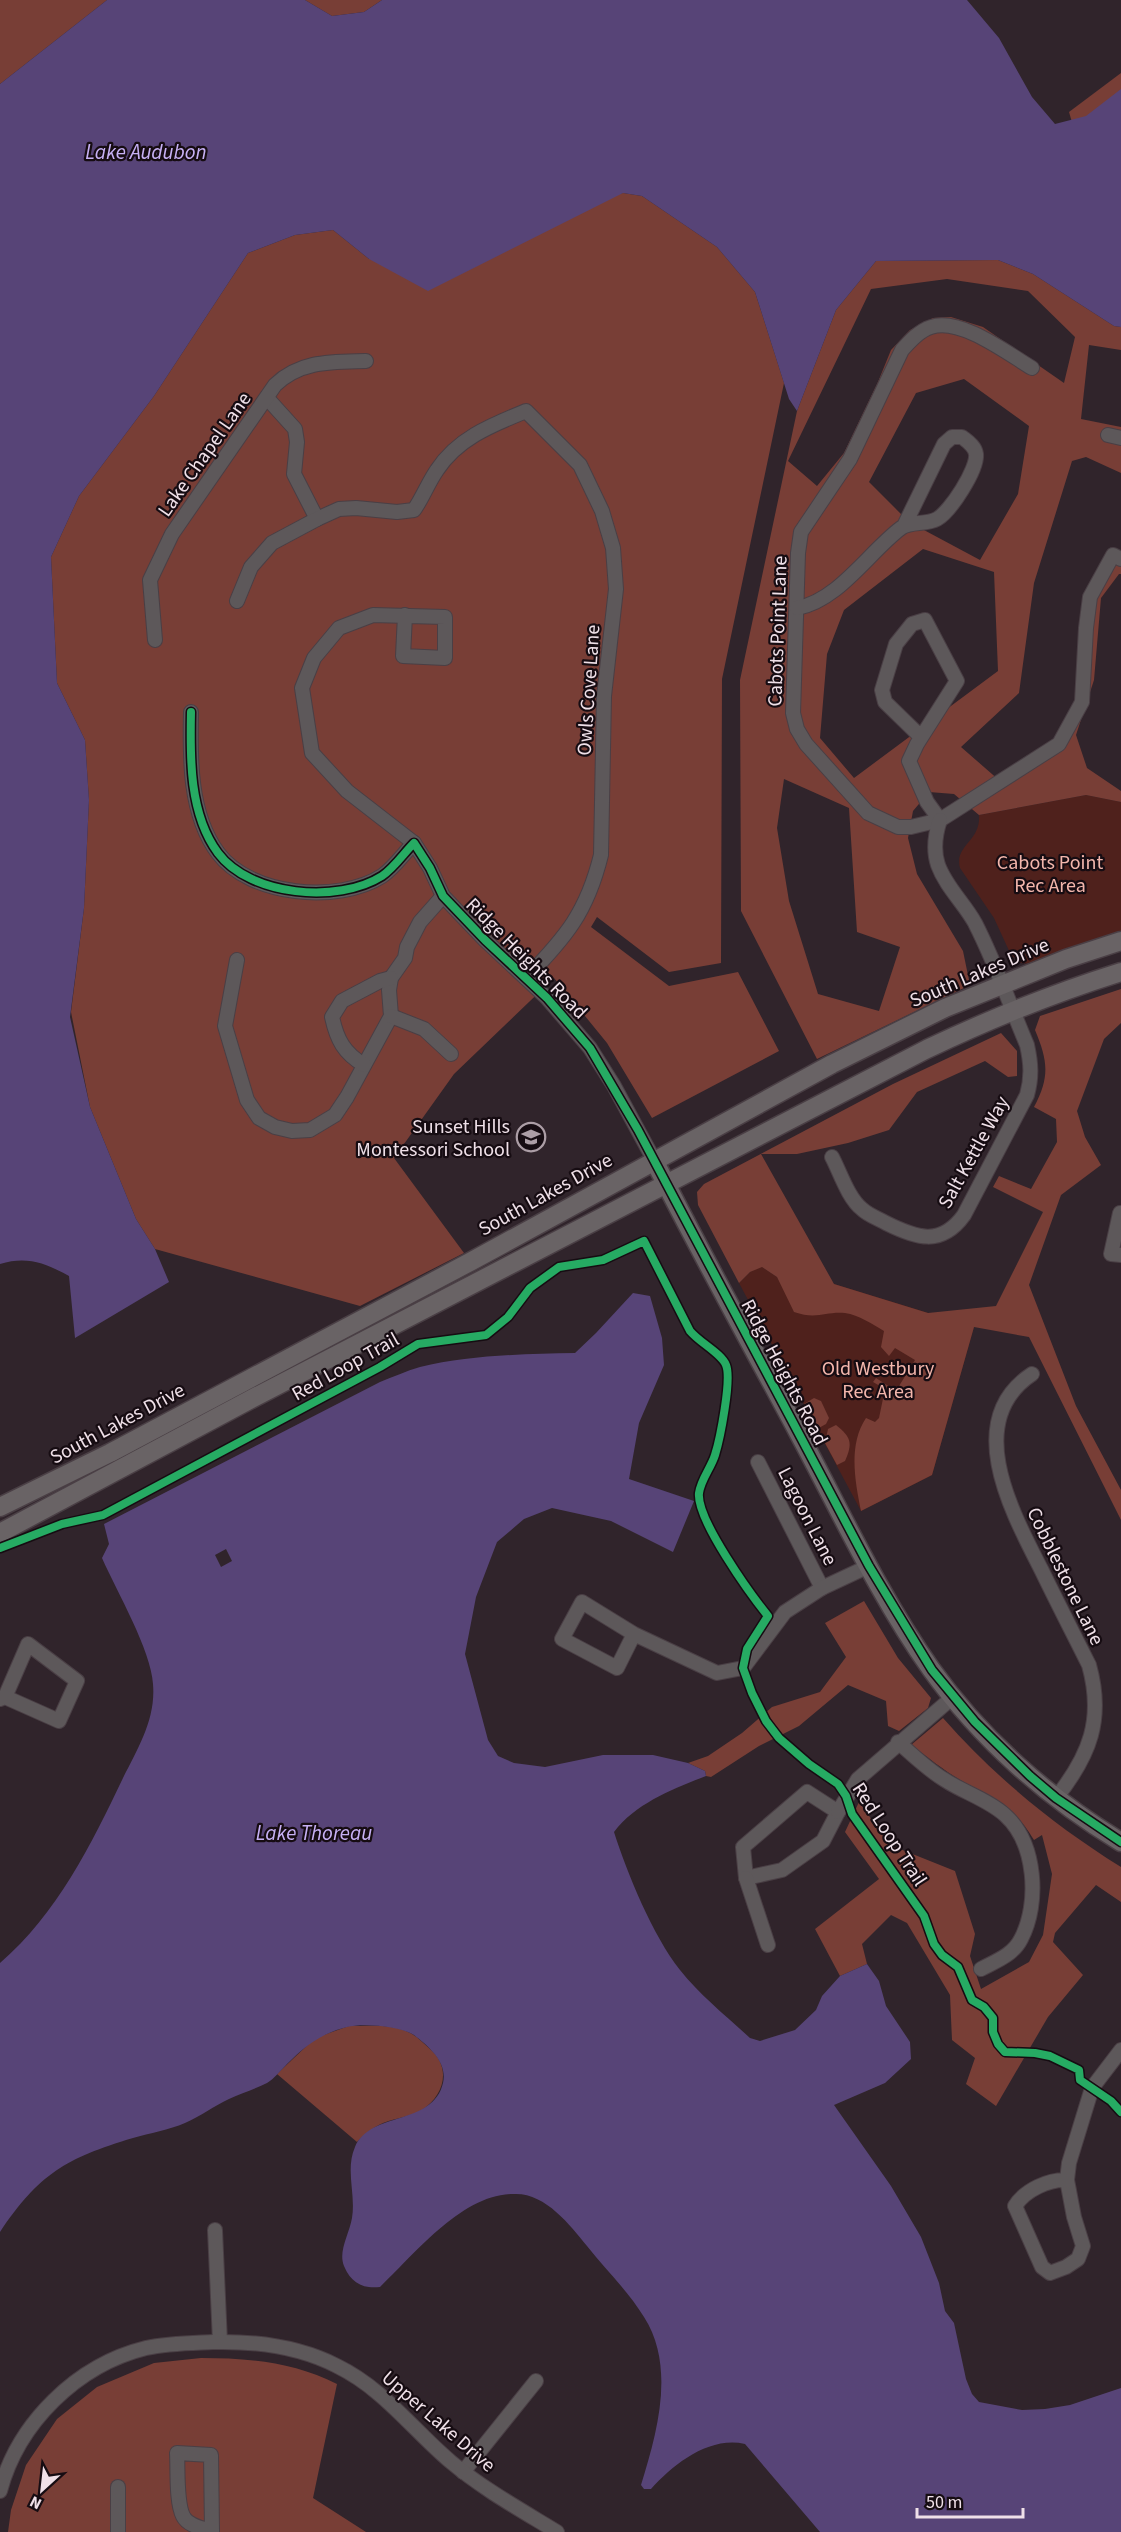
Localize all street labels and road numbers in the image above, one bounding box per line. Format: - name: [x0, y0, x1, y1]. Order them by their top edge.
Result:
- street label: Lake Chapel Lane: [151, 387, 258, 523]
- street label: Cabots Point Lane: [761, 555, 795, 707]
- street label: Owls Cove Lane: [570, 624, 608, 756]
- street label: Ridge Heights Road: [459, 892, 593, 1026]
- street label: South Lakes Drive: [905, 931, 1054, 1015]
- street label: Salt Kettle Way: [931, 1091, 1017, 1214]
- street label: South Lakes Drive: [474, 1146, 618, 1243]
- street label: Ridge Heights Road: [734, 1294, 834, 1450]
- street label: Red Loop Trail: [287, 1326, 404, 1408]
- street label: South Lakes Drive: [45, 1377, 190, 1471]
- street label: Lagoon Lane: [770, 1462, 844, 1570]
- street label: Cobblestone Lane: [1020, 1503, 1111, 1650]
- street label: Red Loop Trail: [845, 1777, 933, 1892]
- street label: Upper Lake Drive: [375, 2364, 501, 2479]

